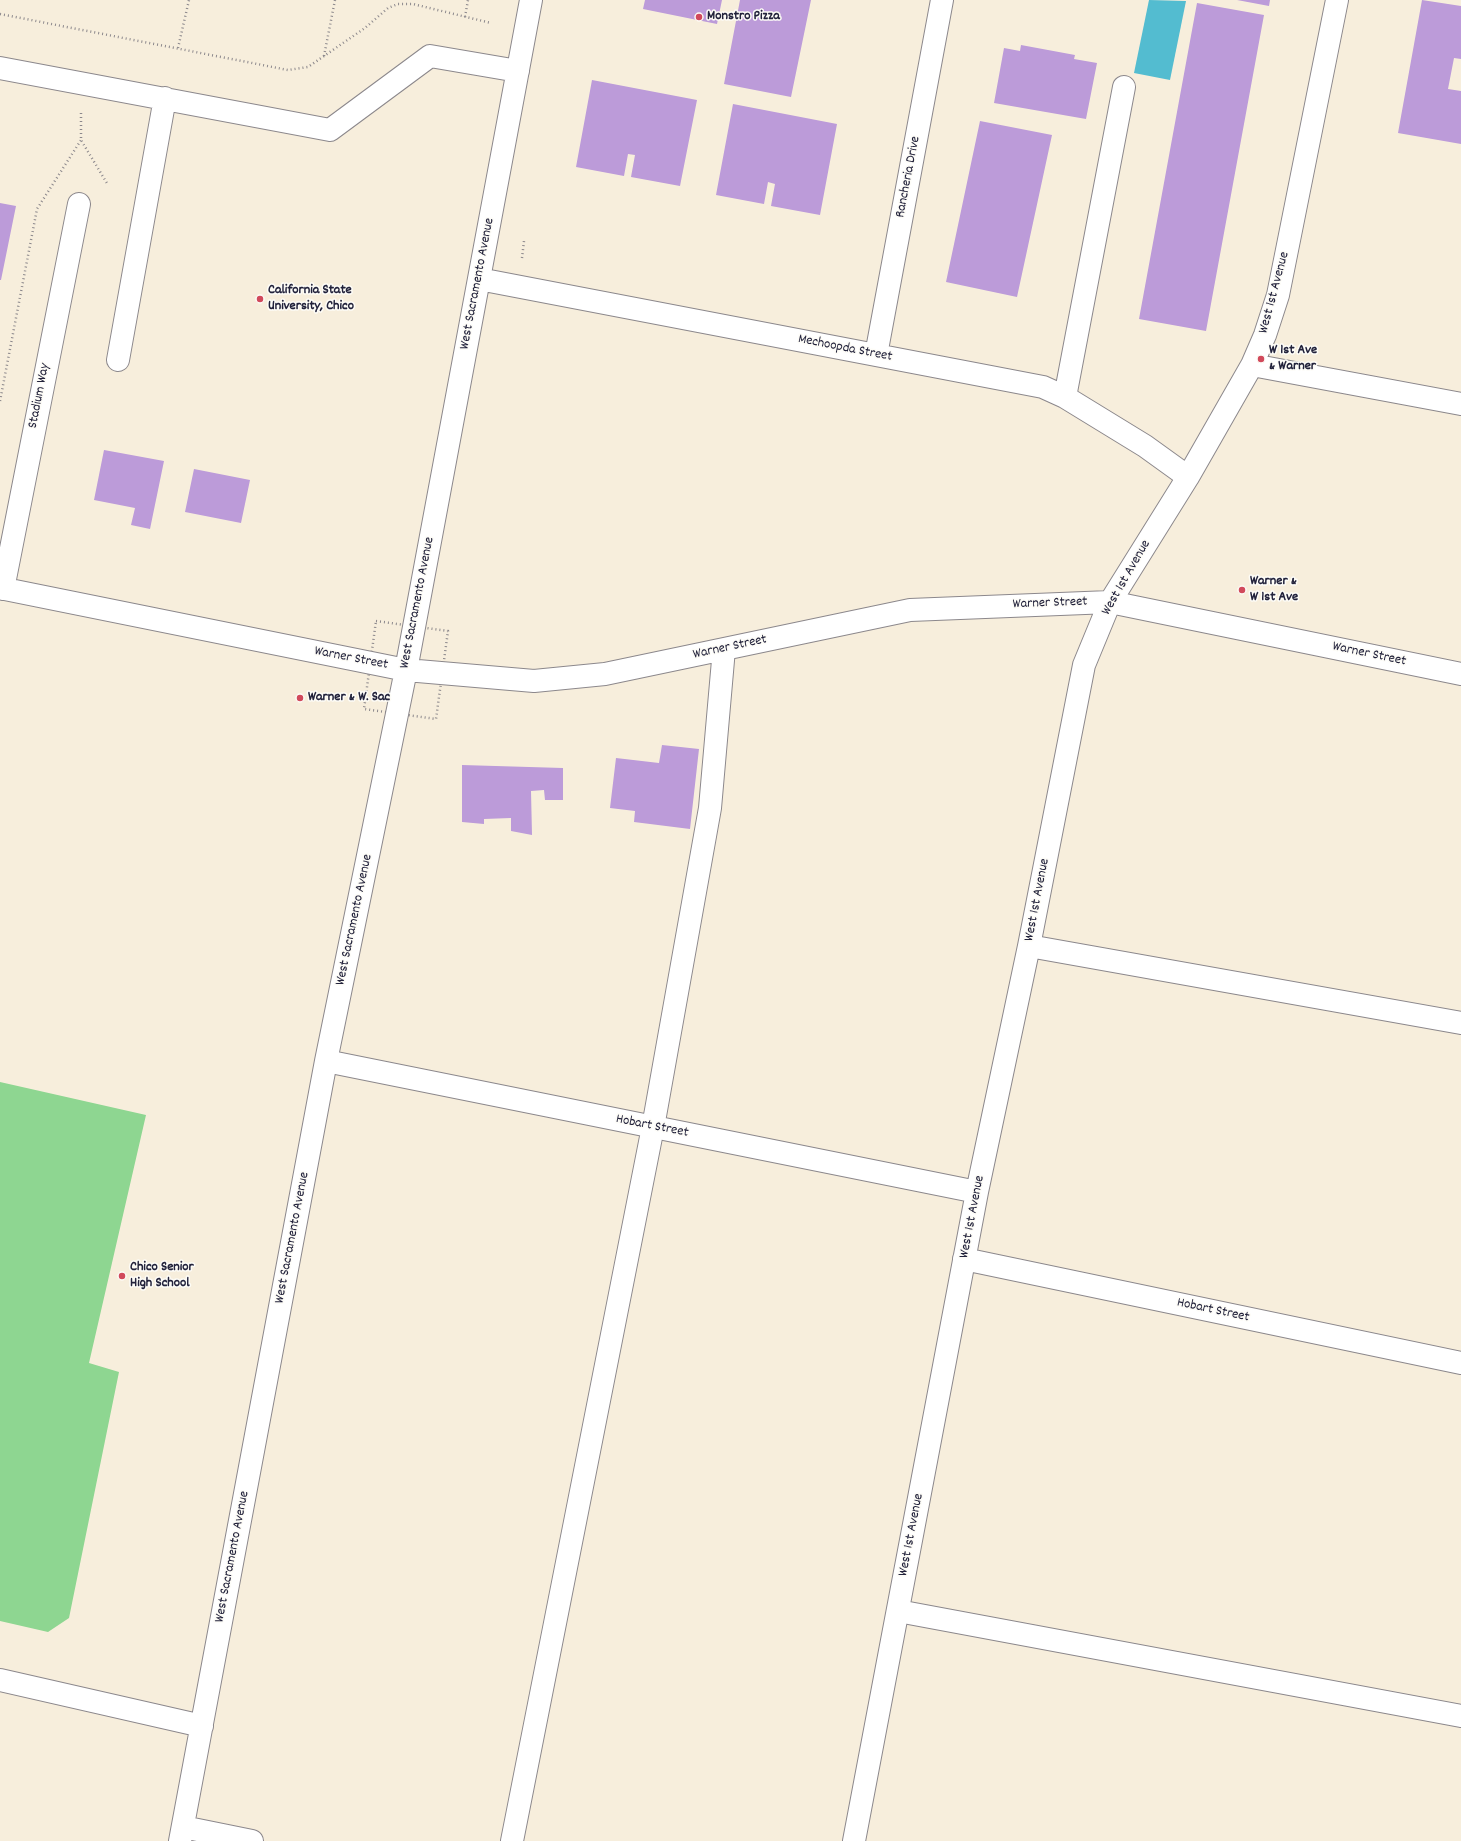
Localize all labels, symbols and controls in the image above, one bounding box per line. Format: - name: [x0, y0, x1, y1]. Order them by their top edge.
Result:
- place label: Monstro Pizza: [707, 9, 780, 25]
- marker: Monstro Pizza: [694, 12, 704, 22]
- street label: Rancheria Drive: [893, 135, 925, 219]
- street label: West Sacramento Avenue: [457, 217, 499, 351]
- street label: West 1st Avenue: [1256, 250, 1294, 336]
- place label: California State University, Chico: [268, 283, 354, 316]
- marker: California State University, Chico: [255, 294, 265, 304]
- street label: Mechoopda Street: [796, 332, 894, 366]
- place label: W 1st Ave & Warner: [1269, 343, 1317, 376]
- marker: W 1st Ave & Warner: [1256, 354, 1266, 364]
- street label: Stadium Way: [25, 362, 55, 430]
- street label: West Sacramento Avenue: [397, 536, 439, 670]
- street label: West 1st Avenue: [1099, 537, 1155, 619]
- place label: Warner & W 1st Ave: [1250, 574, 1298, 606]
- marker: Warner & W 1st Ave: [1237, 585, 1247, 595]
- street label: Warner Street: [1012, 594, 1088, 614]
- street label: Warner Street: [692, 632, 768, 664]
- street label: Warner Street: [1331, 639, 1407, 671]
- street label: Warner Street: [313, 644, 389, 674]
- place label: Warner & W. Sac: [308, 690, 390, 706]
- marker: Warner & W. Sac: [295, 693, 305, 703]
- street label: West Sacramento Avenue: [333, 853, 377, 987]
- street label: West 1st Avenue: [1022, 857, 1054, 943]
- street label: Hobart Street: [614, 1112, 690, 1142]
- street label: West Sacramento Avenue: [272, 1171, 314, 1305]
- street label: West 1st Avenue: [957, 1174, 989, 1260]
- place label: Chico Senior High School: [130, 1260, 194, 1292]
- marker: Chico Senior High School: [117, 1271, 127, 1281]
- street label: Hobart Street: [1175, 1295, 1251, 1327]
- street label: West Sacramento Avenue: [212, 1490, 254, 1624]
- street label: West 1st Avenue: [896, 1492, 928, 1578]

